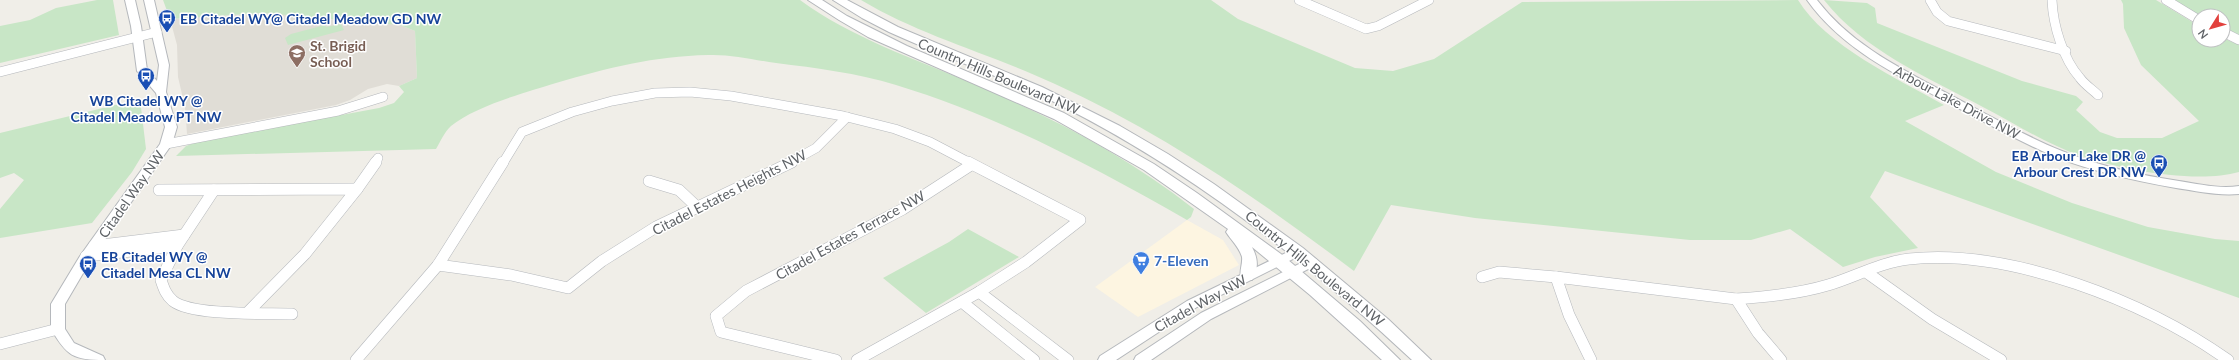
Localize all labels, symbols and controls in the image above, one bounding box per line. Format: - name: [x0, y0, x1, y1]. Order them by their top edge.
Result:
- bus stop icon: EB Citadel WY@ Citadel Meadow GD NW: [157, 8, 177, 33]
- north arrow: [2191, 8, 2231, 48]
- place label: EB Citadel WY@ Citadel Meadow GD NW: [180, 10, 442, 27]
- text: N: [2195, 27, 2210, 42]
- street label: Country Hills Boulevard NW: [916, 34, 1083, 118]
- place label: St. Brigid School: [310, 37, 366, 70]
- school or university icon: St. Brigid School: [287, 43, 307, 68]
- street label: Arbour Lake Drive NW: [1891, 62, 2023, 143]
- bus stop icon: WB Citadel WY @ Citadel Meadow PT NW: [136, 66, 156, 91]
- place label: WB Citadel WY @ Citadel Meadow PT NW: [71, 92, 222, 125]
- street label: Citadel Estates Heights NW: [649, 145, 809, 238]
- street label: Citadel Way NW: [95, 147, 168, 241]
- place label: EB Arbour Lake DR @ Arbour Crest DR NW: [2011, 147, 2146, 180]
- bus stop icon: EB Arbour Lake DR @ Arbour Crest DR NW: [2149, 153, 2169, 178]
- street label: Citadel Estates Terrace NW: [772, 187, 928, 283]
- street label: Country Hills Boulevard NW: [1242, 207, 1388, 330]
- place label: EB Citadel WY @ Citadel Mesa CL NW: [101, 248, 231, 281]
- supermarket icon: 7-Eleven: [1131, 250, 1151, 275]
- place label: 7-Eleven: [1154, 252, 1209, 269]
- bus stop icon: EB Citadel WY @ Citadel Mesa CL NW: [78, 254, 98, 279]
- street label: Citadel Way NW: [1151, 270, 1249, 335]

